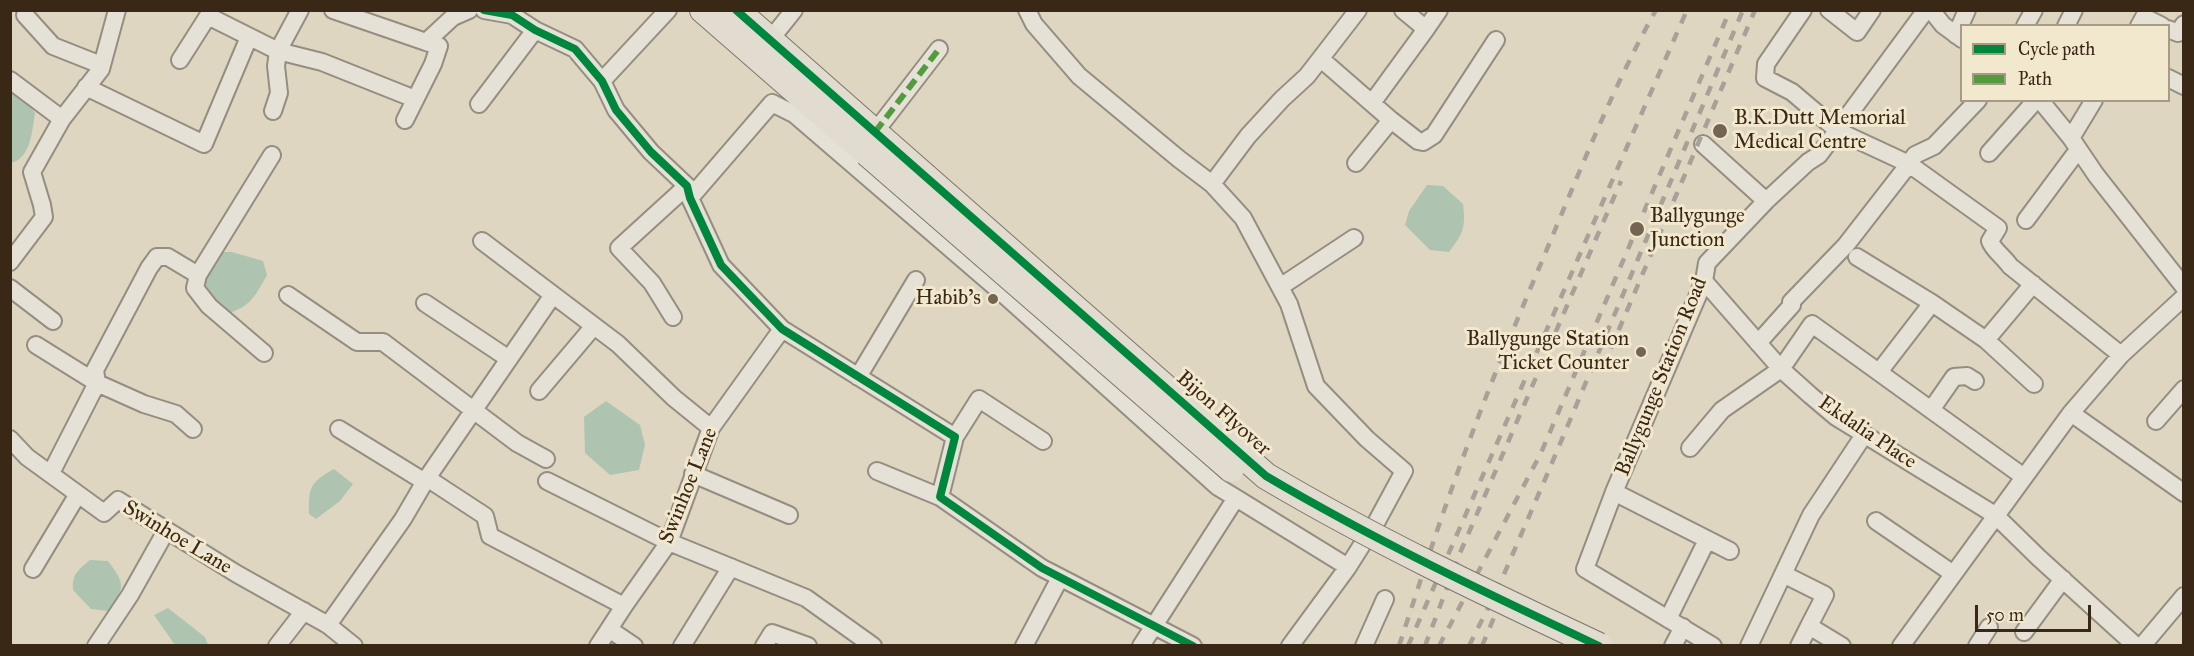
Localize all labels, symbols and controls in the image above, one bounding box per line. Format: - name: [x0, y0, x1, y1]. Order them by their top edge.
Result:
- legend: [1960, 24, 2170, 102]
- text: Cycle path: [2018, 38, 2095, 60]
- text: Path: [2018, 68, 2052, 90]
- place label: B.K.Dutt Memorial Medical Centre: [1734, 106, 1906, 156]
- marker: B.K.Dutt Memorial Medical Centre: [1711, 122, 1729, 140]
- place label: Ballygunge Junction: [1650, 204, 1745, 254]
- marker: Ballygunge Junction: [1628, 220, 1646, 238]
- street label: Ballygunge Station Road: [1611, 274, 1713, 480]
- place label: Habib's: [915, 286, 981, 312]
- marker: Habib's: [986, 292, 1000, 306]
- place label: Ballygunge Station Ticket Counter: [1466, 327, 1629, 377]
- marker: Ballygunge Station Ticket Counter: [1634, 345, 1648, 359]
- street label: Bijon Flyover: [1171, 366, 1275, 462]
- street label: Ekdalia Place: [1813, 391, 1921, 475]
- street label: Swinhoe Lane: [654, 424, 724, 548]
- street label: Swinhoe Lane: [118, 496, 236, 580]
- scale bar: [1978, 593, 2094, 631]
- text: 50 m: [1986, 604, 2024, 626]

